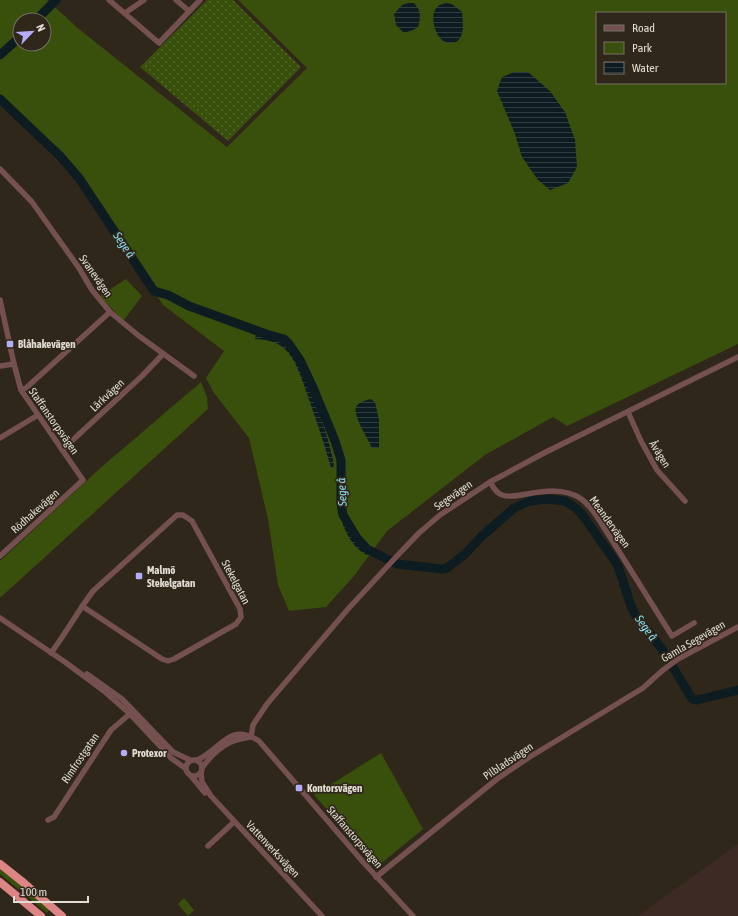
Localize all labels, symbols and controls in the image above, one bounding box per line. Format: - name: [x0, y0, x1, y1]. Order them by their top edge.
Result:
- north arrow: [12, 12, 52, 52]
- legend: [596, 12, 726, 84]
- text: Road: [632, 21, 655, 35]
- text: N: [34, 22, 48, 33]
- text: Park: [632, 41, 653, 55]
- text: Water: [632, 61, 659, 75]
- water label: Sege å: [110, 229, 138, 261]
- street label: Svanevägen: [77, 253, 115, 299]
- place label: Blåhakevägen: [18, 338, 76, 350]
- marker: Blåhakevägen: [5, 339, 15, 349]
- street label: Lärkvägen: [88, 376, 126, 414]
- street label: Staffanstorpsvägen: [27, 386, 81, 456]
- street label: Åvägen: [647, 438, 674, 470]
- water label: Sege å: [334, 477, 350, 508]
- street label: Segevägen: [432, 478, 474, 512]
- street label: Rödhakevägen: [9, 486, 61, 536]
- street label: Meandervägen: [587, 494, 633, 550]
- street label: Stekelgatan: [219, 558, 253, 606]
- place label: Malmö Stekelgatan: [147, 564, 195, 589]
- marker: Malmö Stekelgatan: [134, 571, 144, 581]
- water label: Sege å: [631, 612, 660, 644]
- street label: Gamla Segevägen: [659, 618, 727, 664]
- street label: Rimfrostgatan: [59, 731, 101, 785]
- street label: Pilbladsvägen: [481, 740, 535, 782]
- place label: Protexor: [132, 747, 167, 759]
- marker: Protexor: [119, 748, 129, 758]
- place label: Kontorsvägen: [307, 782, 362, 794]
- marker: Kontorsvägen: [294, 783, 304, 793]
- street label: Staffanstorpsvägen: [325, 804, 385, 870]
- street label: Vattenverksvägen: [244, 818, 302, 880]
- scale bar: [14, 878, 88, 904]
- text: 100 m: [20, 885, 47, 899]

